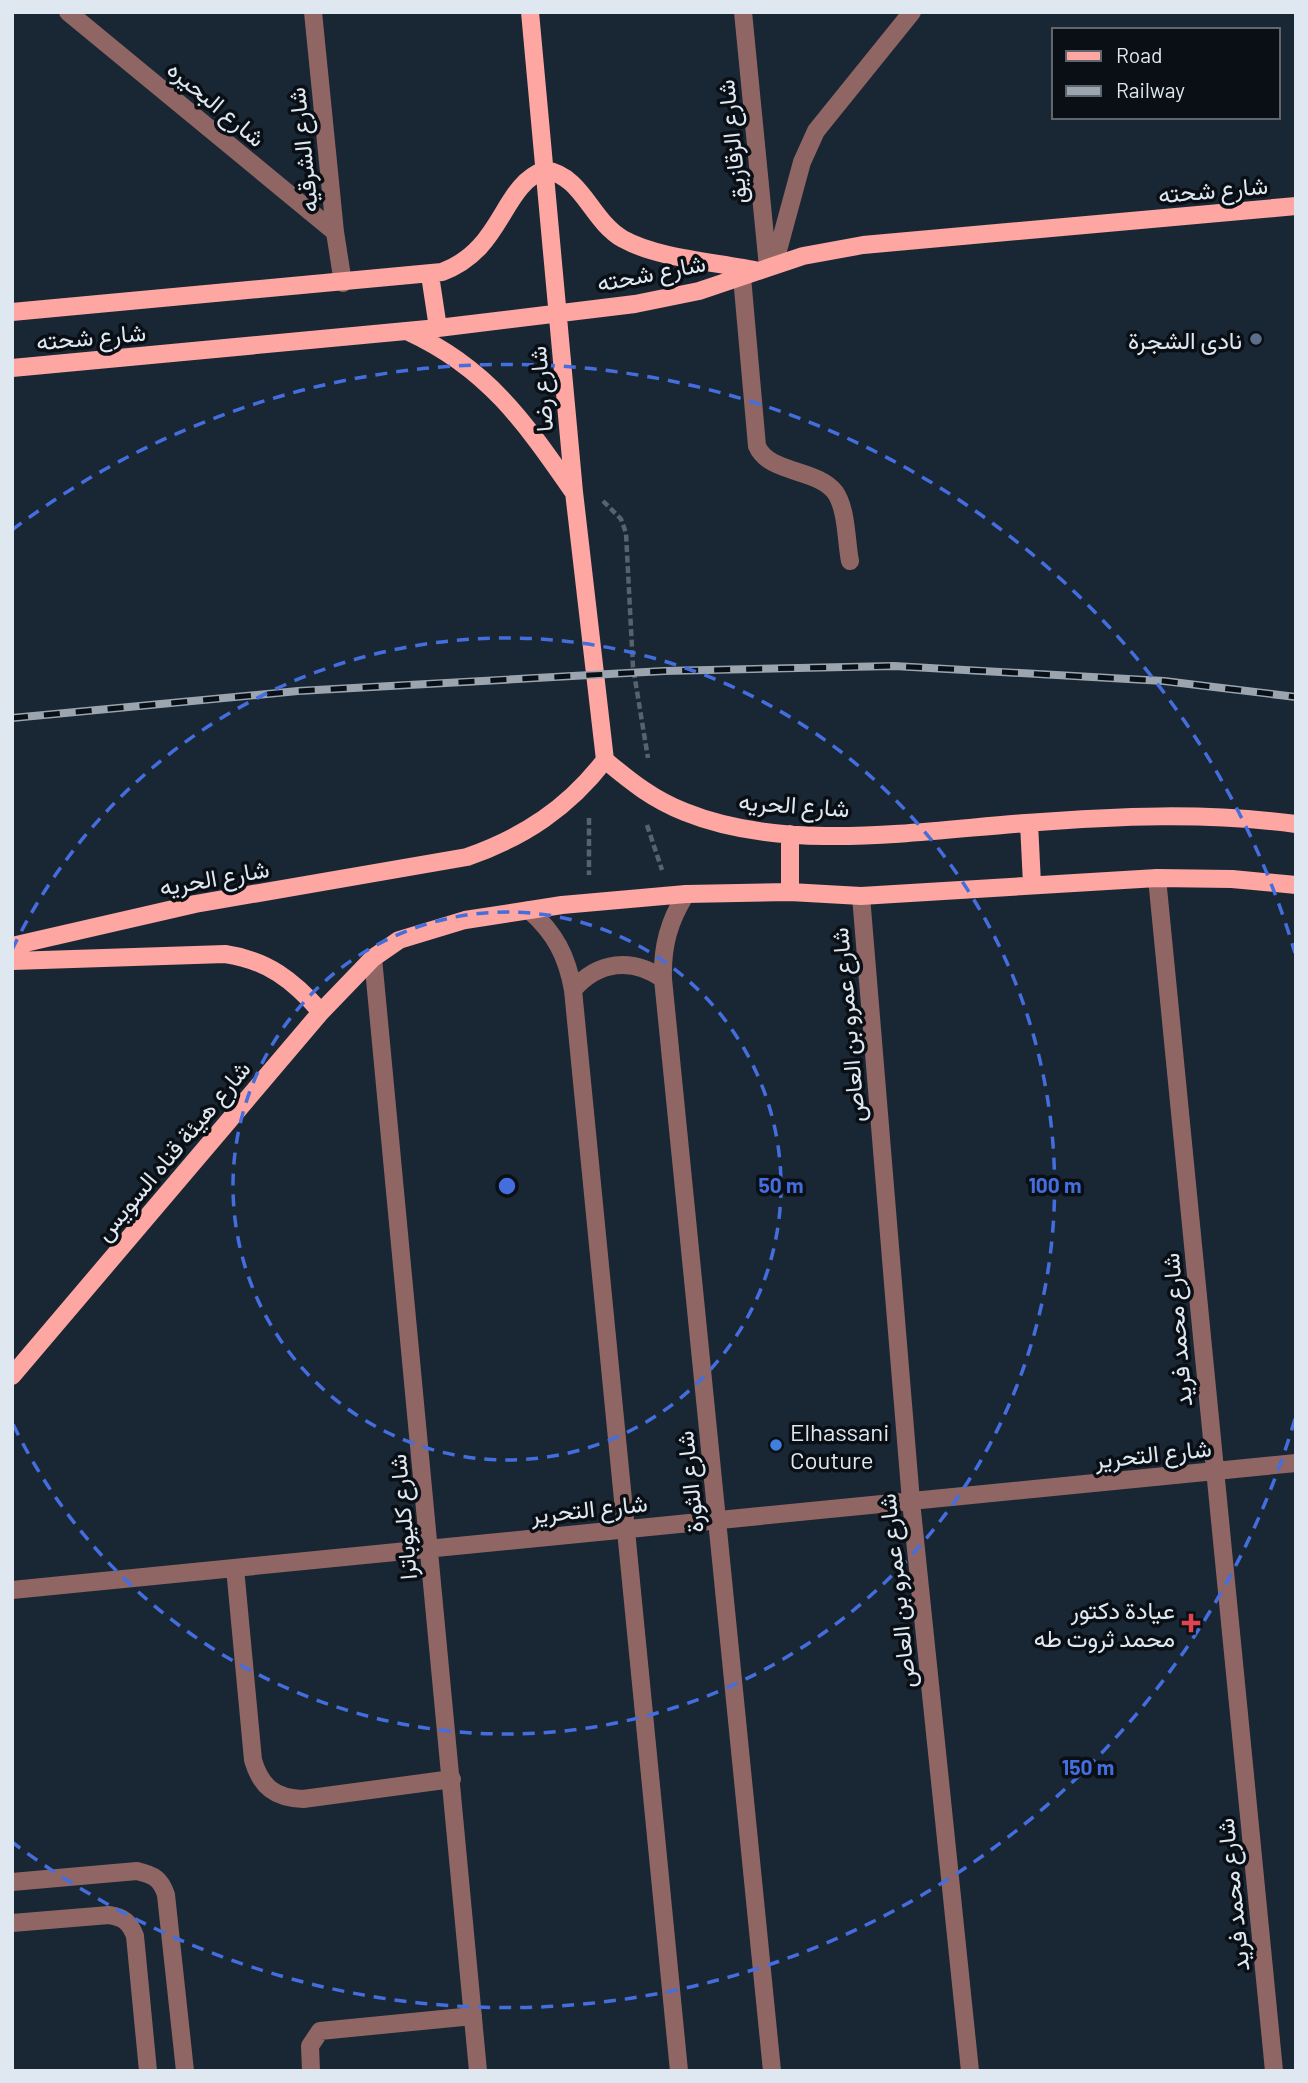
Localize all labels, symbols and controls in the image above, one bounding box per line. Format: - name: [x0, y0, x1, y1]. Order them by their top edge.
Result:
- legend: [1052, 28, 1280, 119]
- text: Road: [1116, 42, 1162, 67]
- street label: شارع البحيره: [160, 54, 272, 154]
- text: Railway: [1116, 77, 1185, 102]
- street label: شارع الزقازيق: [710, 78, 755, 205]
- street label: شارع الشرقيه: [281, 86, 326, 214]
- street label: شارع شحته: [1157, 170, 1269, 211]
- street label: شارع شحته: [594, 247, 708, 300]
- street label: شارع شحته: [35, 317, 147, 358]
- place label: نادى الشجرة: [1128, 325, 1242, 356]
- marker: نادى الشجرة: [1248, 331, 1264, 347]
- street label: شارع رضا: [522, 345, 561, 433]
- street label: شارع الحريه: [737, 786, 850, 825]
- street label: شارع الحريه: [157, 853, 272, 904]
- street label: شارع عمرو بن العاص: [824, 926, 873, 1124]
- street label: شارع هيئة قناه السويس: [88, 1054, 258, 1248]
- text: 50 m: [758, 1172, 804, 1197]
- text: 100 m: [1028, 1172, 1082, 1197]
- centre of rings: [495, 1174, 519, 1198]
- street label: شارع محمد فريد: [1155, 1252, 1200, 1408]
- place label: Elhassani Couture: [790, 1417, 889, 1474]
- street label: شارع الثورة: [669, 1429, 712, 1534]
- street label: شارع التحرير: [1092, 1432, 1213, 1477]
- marker: Elhassani Couture: [768, 1437, 784, 1453]
- street label: شارع كليوباترا: [382, 1453, 425, 1581]
- street label: شارع التحرير: [528, 1487, 649, 1532]
- street label: شارع عمرو بن العاص: [871, 1492, 924, 1690]
- place label: عيادة دكتور محمد ثروت طه: [1034, 1595, 1175, 1654]
- marker: عيادة دكتور محمد ثروت طه: [1181, 1613, 1201, 1633]
- text: 150 m: [1062, 1754, 1114, 1779]
- street label: شارع محمد فريد: [1210, 1817, 1257, 1973]

